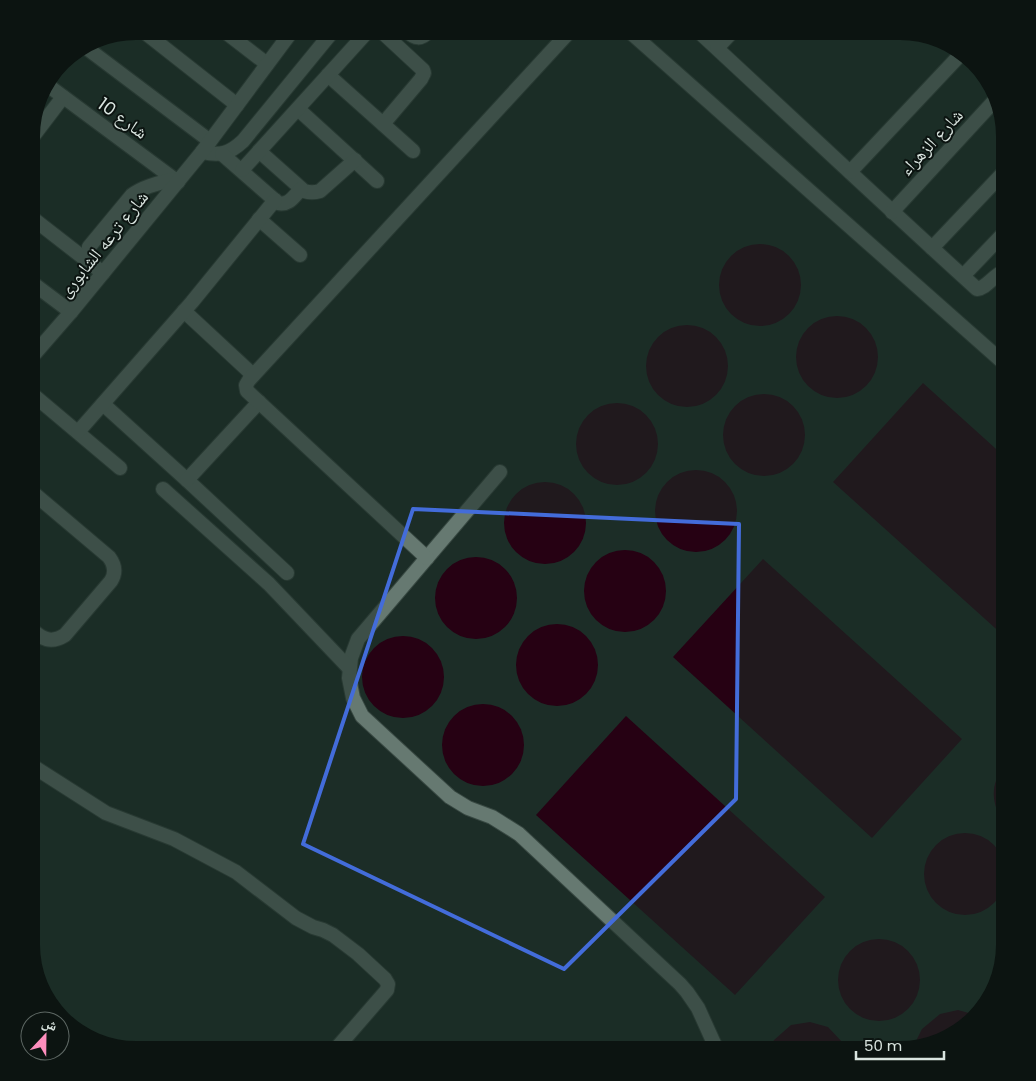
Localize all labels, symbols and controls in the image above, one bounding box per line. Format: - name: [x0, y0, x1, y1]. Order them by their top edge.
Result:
- street label: شارع 10: [93, 91, 153, 145]
- street label: شارع الزهراء: [894, 103, 968, 181]
- street label: شارع ترعه الشابورى: [52, 185, 154, 303]
- north arrow: [20, 1011, 70, 1061]
- text: ش: [39, 1012, 61, 1036]
- scale bar: [856, 1028, 944, 1060]
- text: 50 m: [864, 1035, 902, 1056]

